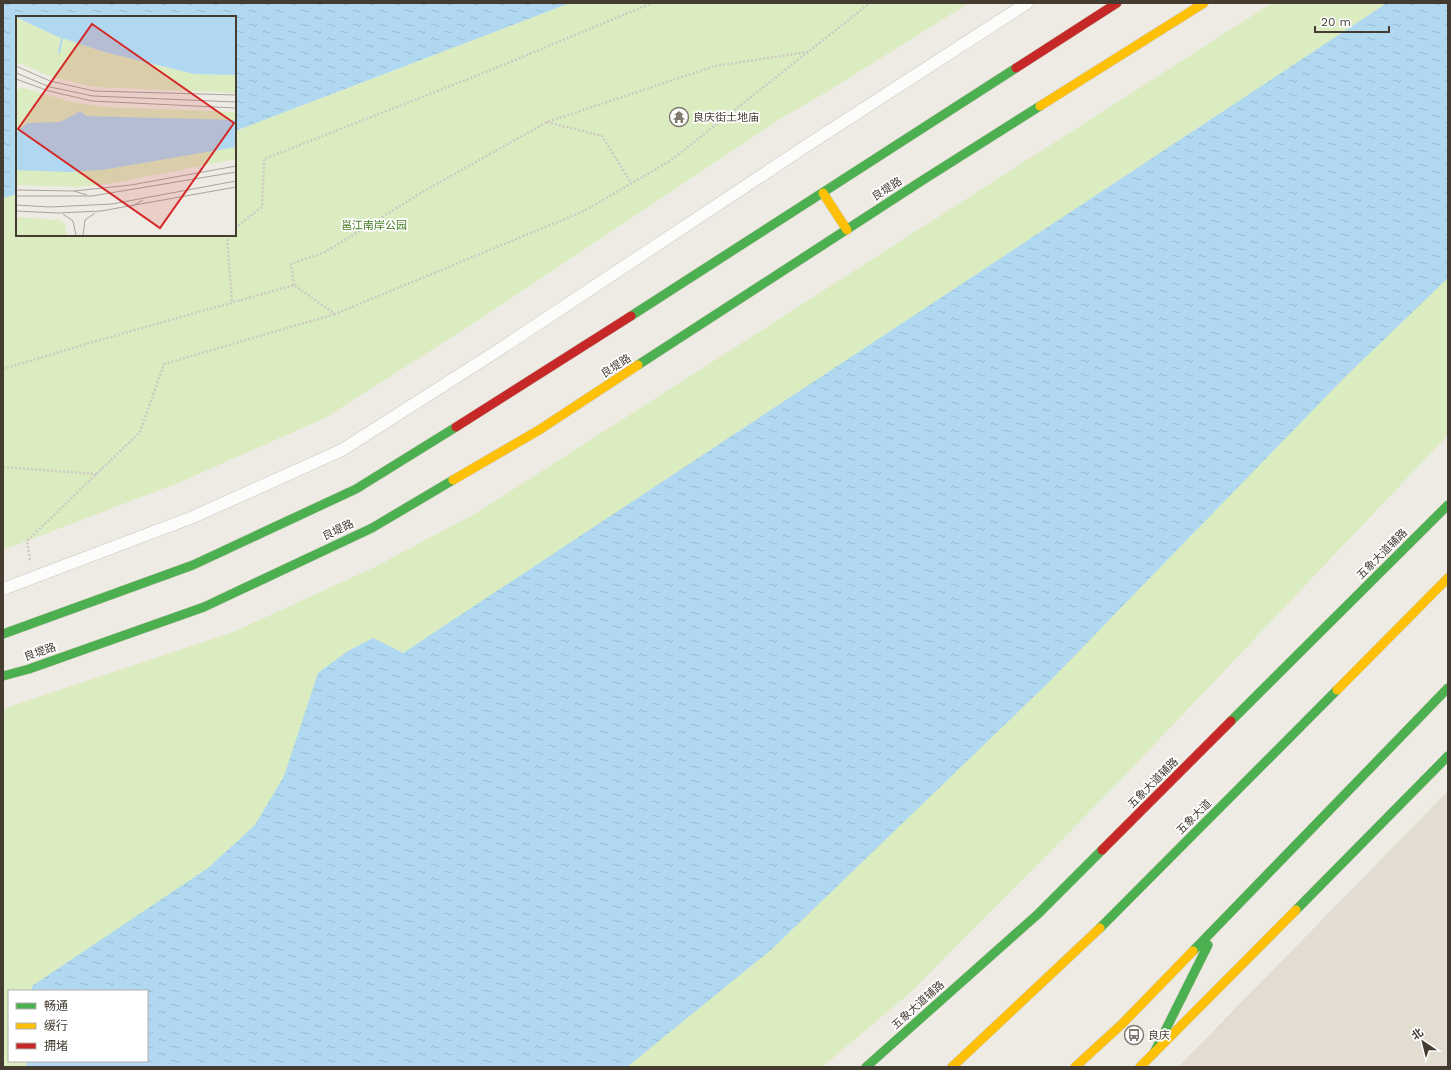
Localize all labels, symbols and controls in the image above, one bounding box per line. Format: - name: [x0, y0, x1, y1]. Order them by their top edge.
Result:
- scale bar: [1315, 8, 1389, 34]
- text: 20 m: [1321, 15, 1351, 29]
- inset map: [16, 16, 236, 236]
- temple icon: 良庆街土地庙: [668, 106, 690, 128]
- place label: 良庆街土地庙: [693, 111, 759, 124]
- street label: 良堤路: [870, 175, 904, 203]
- park label: 邕江南岸公园: [341, 219, 407, 232]
- street label: 良堤路: [599, 352, 633, 380]
- street label: 良堤路: [320, 517, 356, 543]
- street label: 五象大道辅路: [1354, 526, 1410, 582]
- street label: 良堤路: [22, 640, 58, 664]
- street label: 五象大道辅路: [1125, 755, 1181, 811]
- street label: 五象大道: [1174, 797, 1214, 837]
- street label: 五象大道辅路: [889, 978, 947, 1032]
- legend: [8, 990, 148, 1062]
- text: 畅通: [44, 999, 68, 1013]
- text: 缓行: [44, 1019, 68, 1033]
- north arrow: [1403, 1022, 1443, 1062]
- bus stop icon: 良庆: [1123, 1024, 1145, 1046]
- text: 北: [1409, 1026, 1426, 1043]
- place label: 良庆: [1148, 1029, 1170, 1042]
- text: 拥堵: [44, 1039, 68, 1053]

